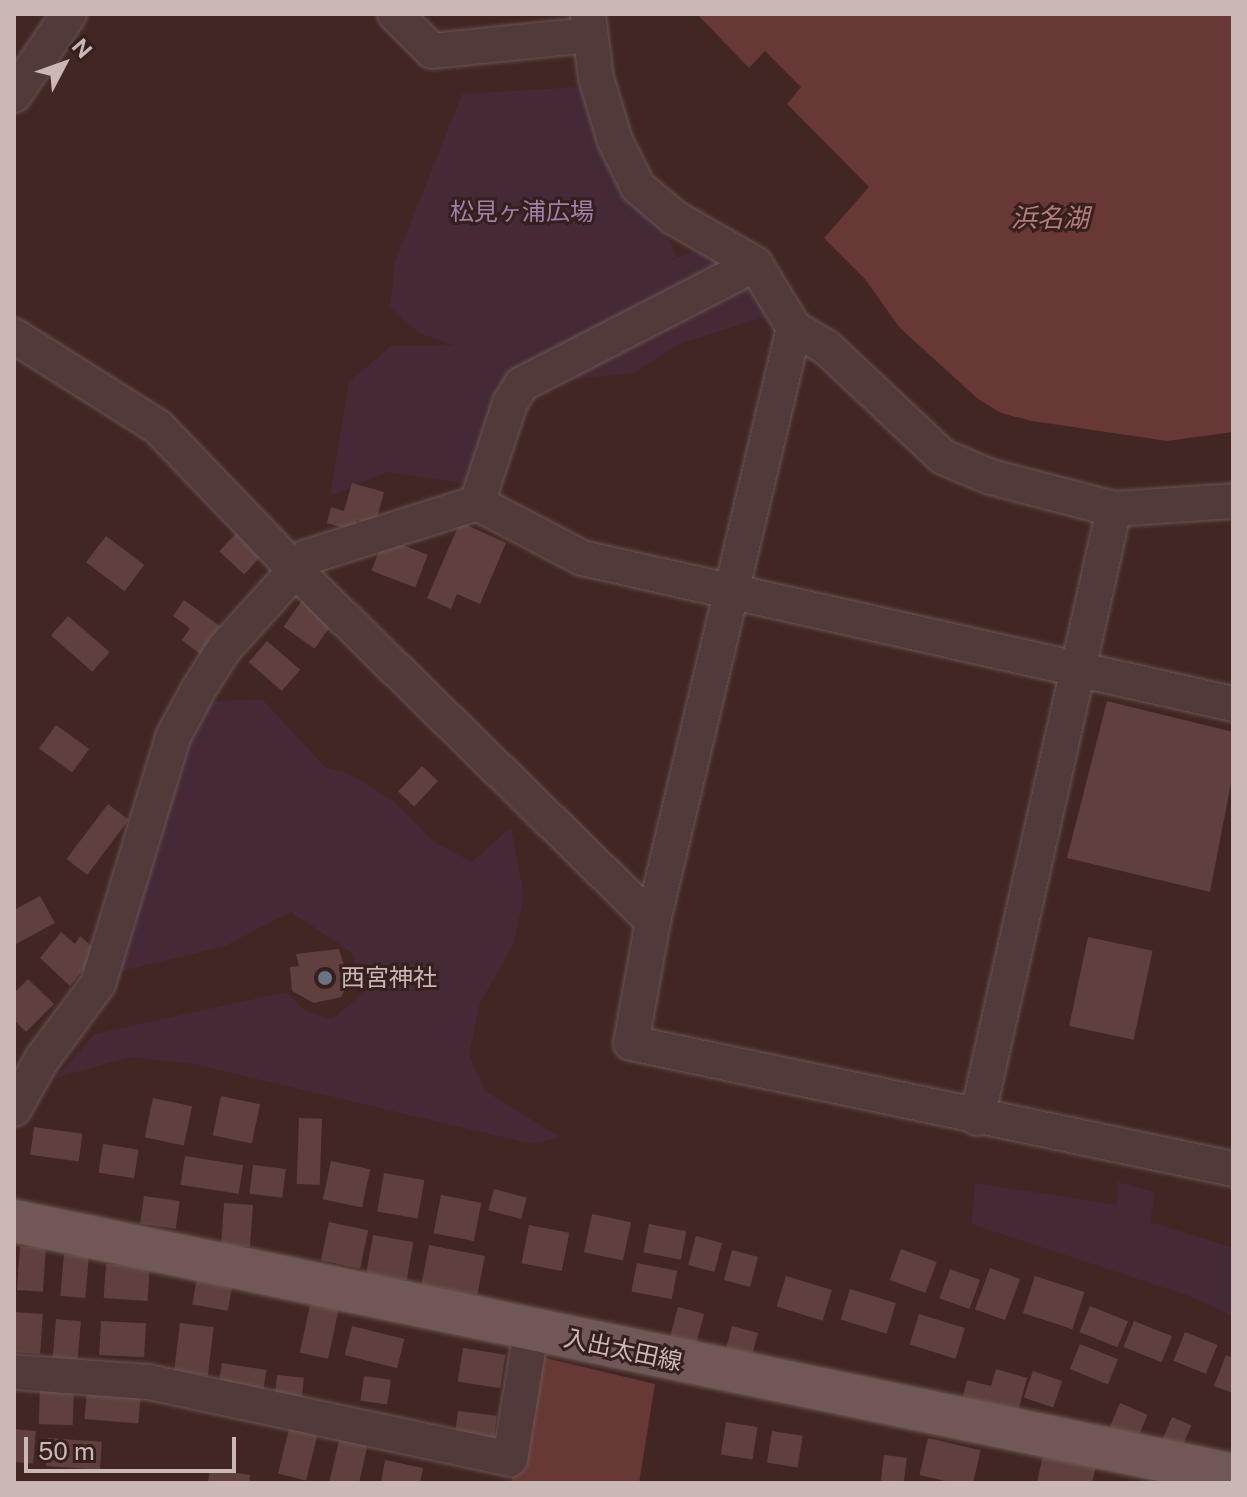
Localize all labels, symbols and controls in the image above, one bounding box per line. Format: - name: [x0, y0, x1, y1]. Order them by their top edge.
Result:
- north arrow: [24, 24, 104, 104]
- text: N: [67, 33, 98, 63]
- park label: 松見ヶ浦広場: [450, 198, 594, 226]
- water label: 浜名湖: [1011, 202, 1089, 234]
- place label: 西宮神社: [341, 964, 437, 992]
- marker: 西宮神社: [316, 969, 334, 987]
- street label: 入出太田線: [561, 1323, 685, 1377]
- scale bar: [28, 1421, 240, 1471]
- text: 50 m: [38, 1437, 95, 1465]

